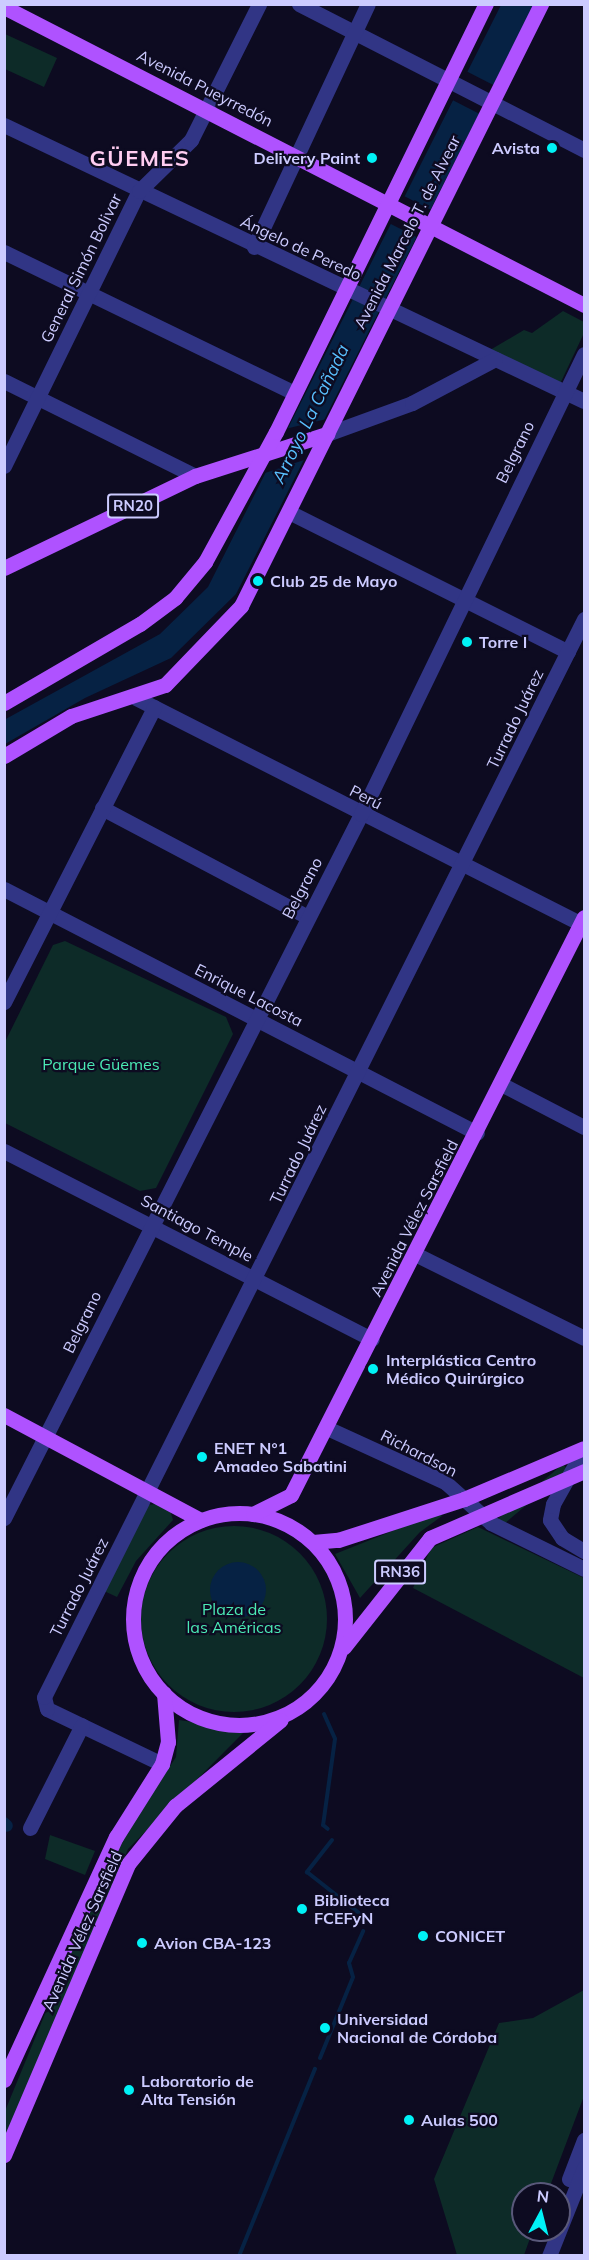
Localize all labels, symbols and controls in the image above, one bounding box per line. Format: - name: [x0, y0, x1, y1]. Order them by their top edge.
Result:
- street label: Avenida Pueyrredón: [134, 45, 276, 131]
- street label: Avenida Marcelo T. de Alvear: [350, 132, 464, 332]
- place label: Avista: [492, 138, 540, 158]
- marker: Avista: [545, 141, 559, 155]
- district label: GÜEMES: [90, 146, 190, 172]
- place label: Delivery Paint: [253, 148, 360, 168]
- marker: Delivery Paint: [365, 151, 379, 165]
- street label: General Simón Bolivar: [36, 190, 126, 346]
- street label: Ángelo de Peredo: [238, 212, 364, 284]
- water label: Arroyo La Cañada: [268, 341, 354, 487]
- street label: Belgrano: [492, 418, 538, 486]
- road number: RN20: [106, 494, 160, 518]
- place label: Club 25 de Mayo: [270, 571, 397, 591]
- marker: Club 25 de Mayo: [251, 574, 265, 588]
- place label: Torre I: [479, 632, 527, 652]
- marker: Torre I: [460, 635, 474, 649]
- street label: Turrado Juárez: [483, 666, 547, 772]
- street label: Perú: [347, 781, 385, 813]
- street label: Belgrano: [278, 854, 326, 922]
- street label: Enrique Lacosta: [192, 960, 306, 1030]
- park label: Parque Güemes: [42, 1054, 160, 1074]
- street label: Turrado Juárez: [266, 1101, 330, 1207]
- street label: Avenida Vélez Sarsfield: [366, 1136, 462, 1300]
- street label: Santiago Temple: [138, 1190, 256, 1266]
- street label: Belgrano: [59, 1288, 105, 1356]
- place label: Interplástica Centro Médico Quirúrgico: [386, 1350, 536, 1388]
- marker: Interplástica Centro Médico Quirúrgico: [364, 1360, 382, 1378]
- street label: Richardson: [377, 1425, 461, 1481]
- place label: ENET N°1 Amadeo Sabatini: [214, 1438, 347, 1476]
- marker: ENET N°1 Amadeo Sabatini: [195, 1450, 209, 1464]
- street label: Turrado Juárez: [46, 1534, 112, 1640]
- road number: RN36: [373, 1560, 427, 1584]
- park label: Plaza de las Américas: [186, 1599, 282, 1637]
- street label: Avenida Vélez Sarsfield: [38, 1848, 126, 2014]
- place label: Biblioteca FCEFyN: [314, 1890, 390, 1928]
- marker: Biblioteca FCEFyN: [295, 1902, 309, 1916]
- place label: CONICET: [435, 1926, 505, 1946]
- marker: CONICET: [416, 1929, 430, 1943]
- place label: Avion CBA-123: [154, 1933, 271, 1953]
- marker: Avion CBA-123: [135, 1936, 149, 1950]
- place label: Universidad Nacional de Córdoba: [337, 2009, 497, 2047]
- marker: Universidad Nacional de Córdoba: [318, 2021, 332, 2035]
- place label: Laboratorio de Alta Tensión: [141, 2071, 254, 2109]
- marker: Laboratorio de Alta Tensión: [122, 2083, 136, 2097]
- place label: Aulas 500: [421, 2110, 498, 2130]
- marker: Aulas 500: [402, 2113, 416, 2127]
- north arrow: [511, 2182, 571, 2242]
- text: N: [536, 2185, 550, 2207]

